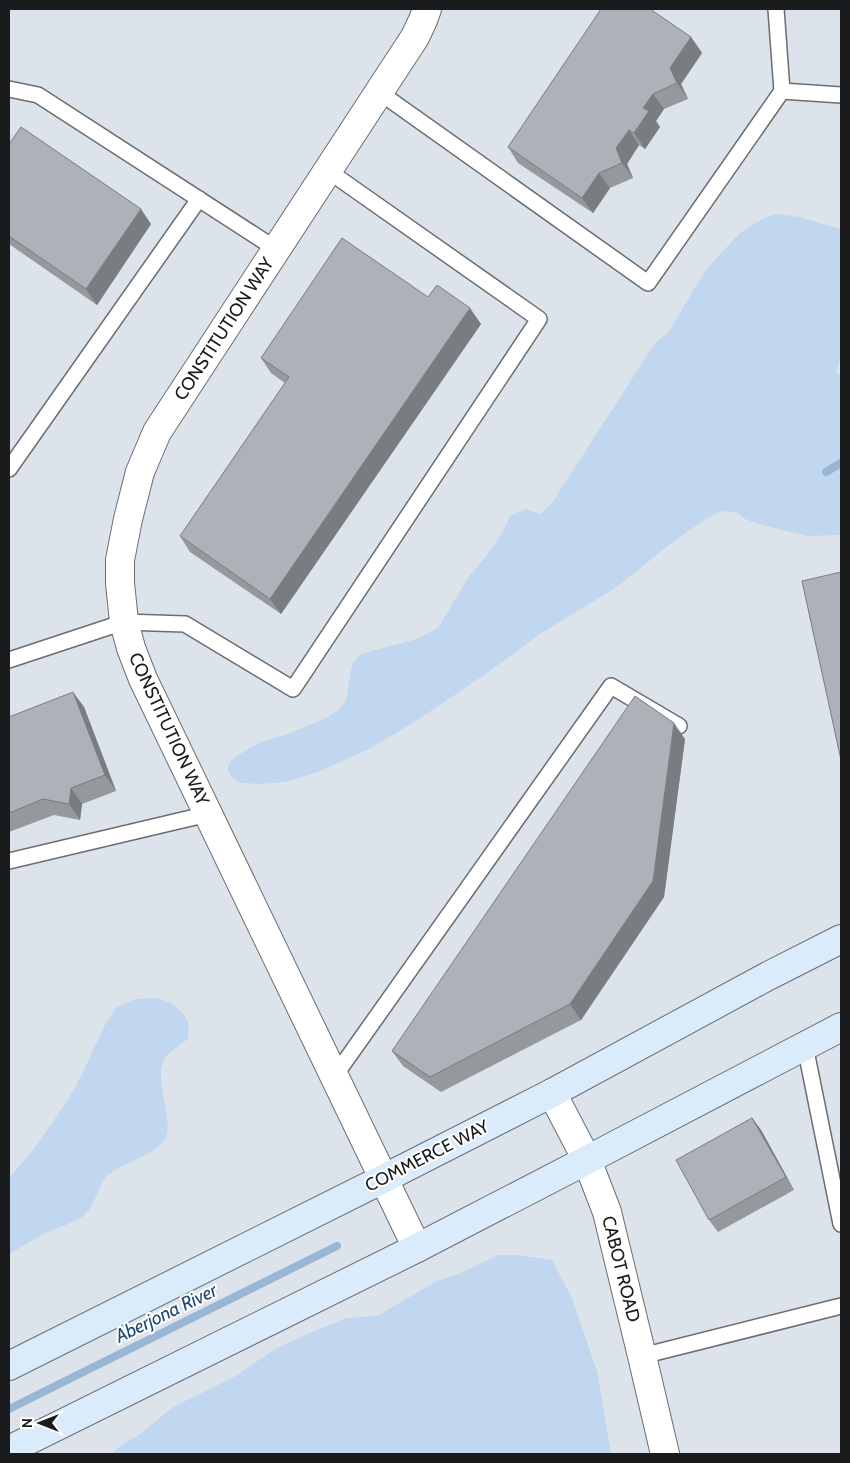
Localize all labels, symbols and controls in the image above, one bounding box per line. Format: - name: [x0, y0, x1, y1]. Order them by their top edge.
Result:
- street label: CONSTITUTION WAY: [170, 253, 279, 405]
- street label: CONSTITUTION WAY: [124, 649, 214, 810]
- street label: COMMERCE WAY: [361, 1115, 493, 1197]
- street label: CABOT ROAD: [597, 1214, 645, 1324]
- water label: Aberjona River: [110, 1278, 222, 1348]
- north arrow: [15, 1398, 65, 1448]
- text: N: [18, 1418, 36, 1428]

